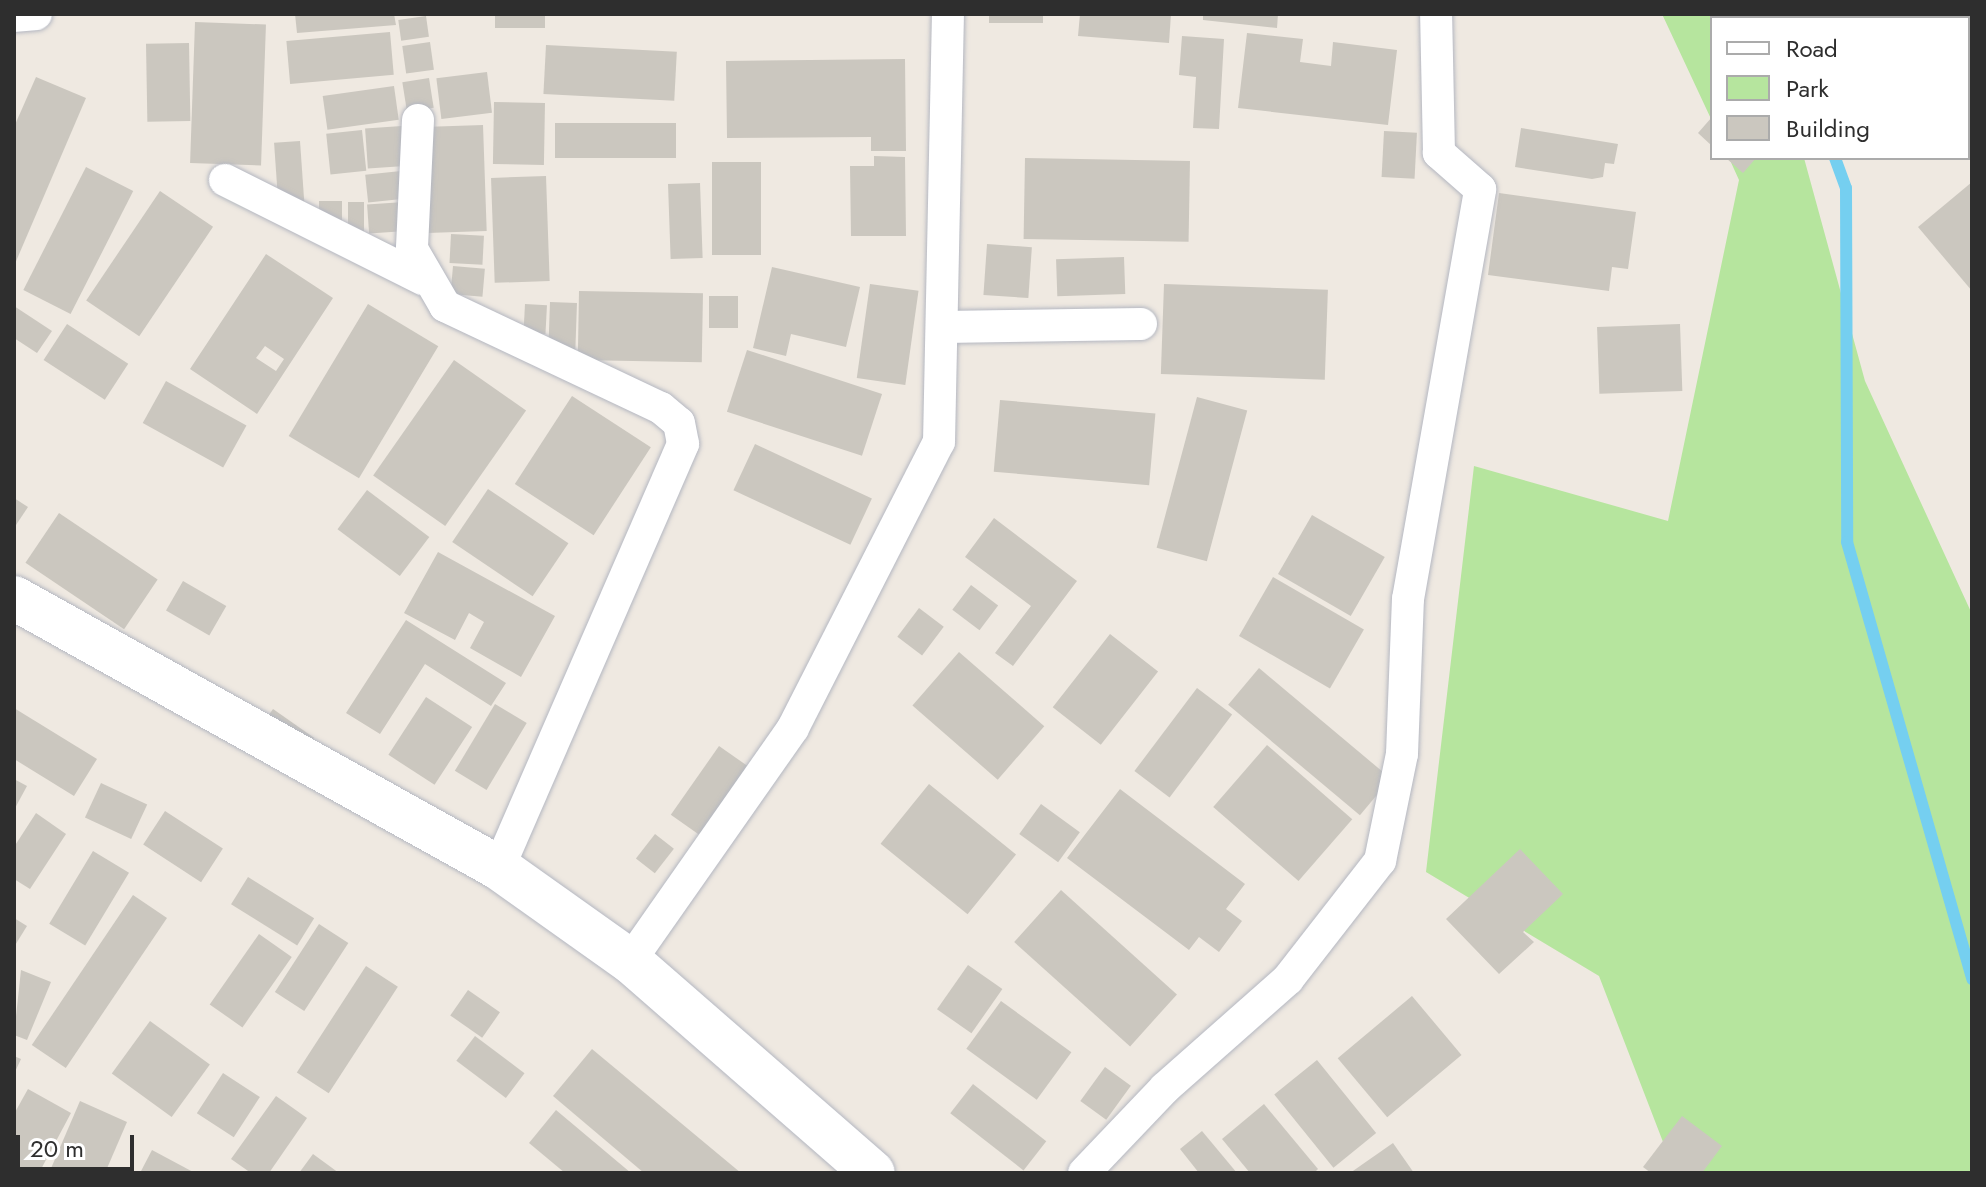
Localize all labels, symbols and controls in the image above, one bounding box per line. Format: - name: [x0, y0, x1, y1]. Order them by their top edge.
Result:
- legend: [1710, 16, 1970, 160]
- text: Road: [1786, 31, 1838, 66]
- text: Park: [1786, 71, 1829, 106]
- text: Building: [1786, 111, 1870, 146]
- scale bar: [20, 1119, 138, 1169]
- text: 20 m: [30, 1131, 84, 1166]

